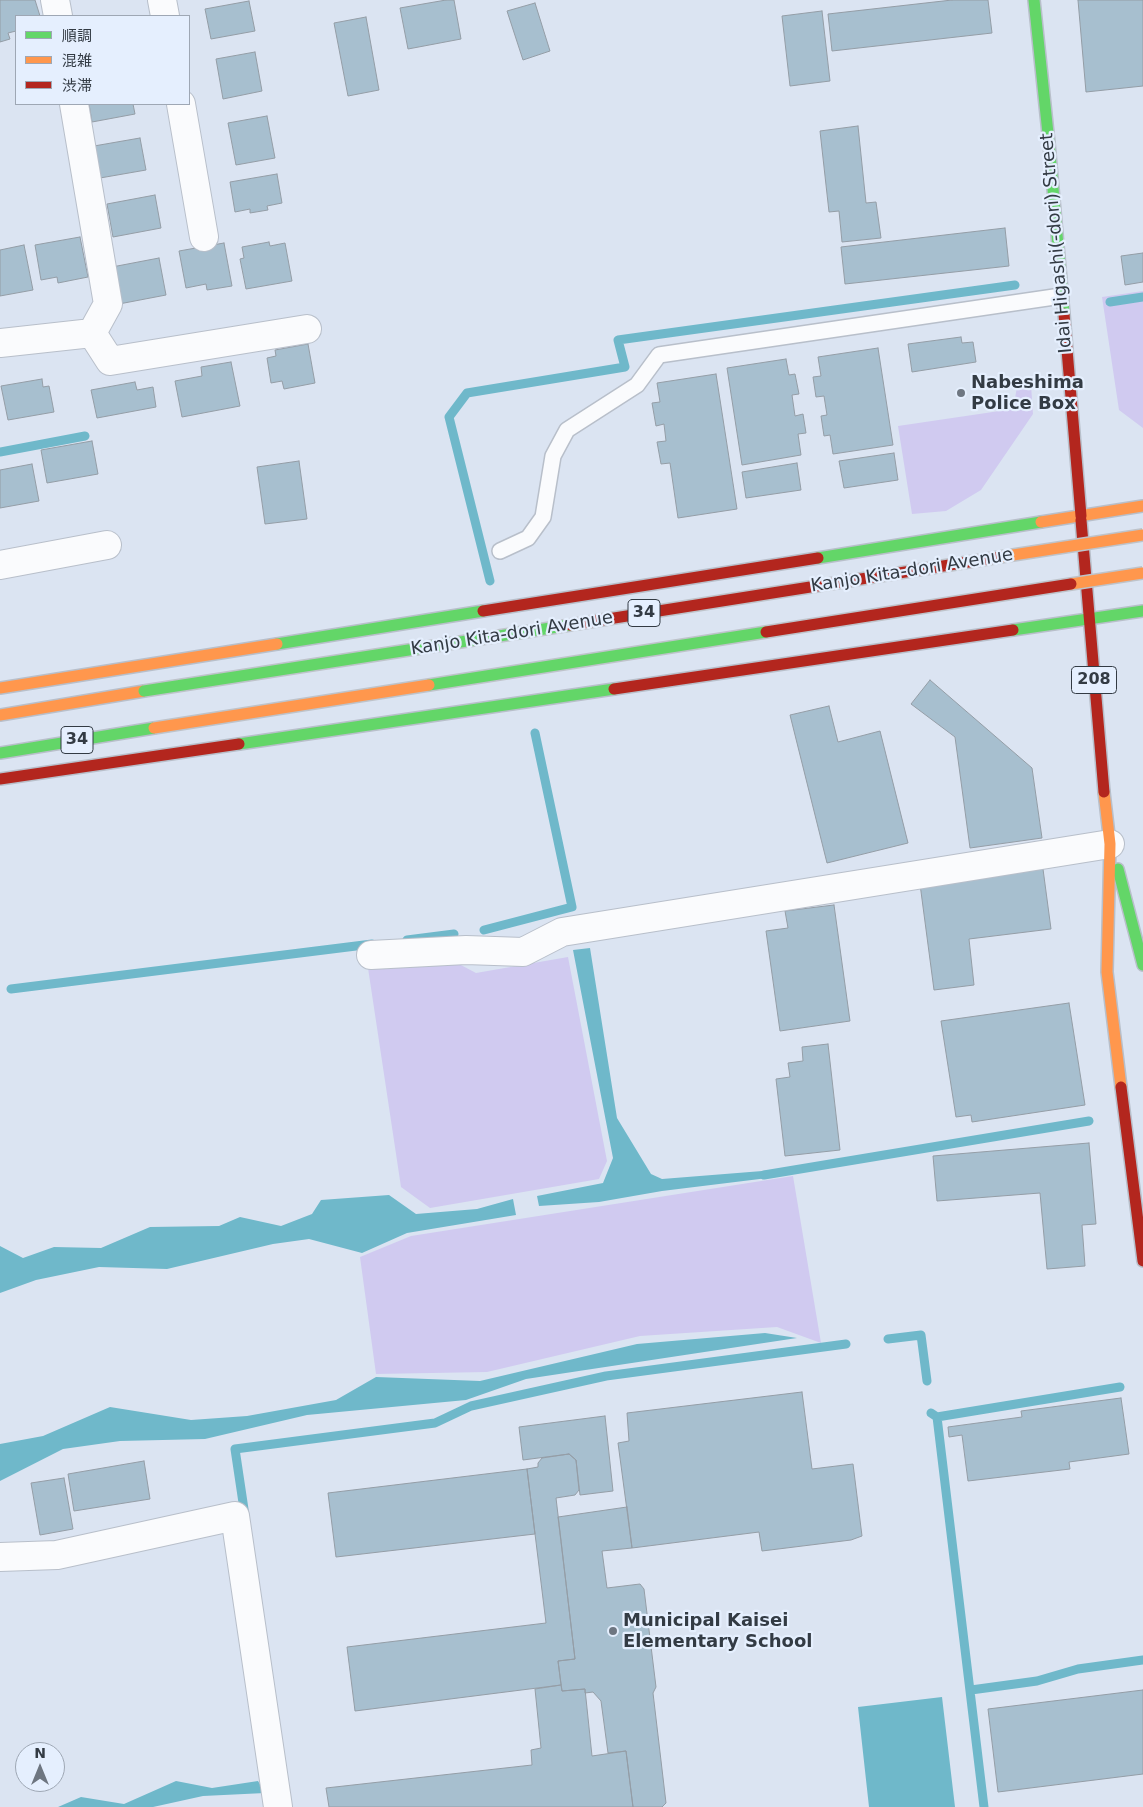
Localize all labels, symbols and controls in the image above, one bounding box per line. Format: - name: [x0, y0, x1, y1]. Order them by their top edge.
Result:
- legend: [15, 15, 190, 105]
- text: 順調: [62, 27, 92, 45]
- text: 混雑: [62, 52, 92, 70]
- text: 渋滞: [62, 77, 92, 95]
- street label: Idai Higashi(-dori) Street: [1037, 132, 1077, 354]
- place label: Nabeshima Police Box: [971, 372, 1084, 414]
- marker: Nabeshima Police Box: [955, 387, 967, 399]
- street label: Kanjo Kita-dori Avenue: [809, 544, 1015, 598]
- road number: 34: [628, 600, 660, 626]
- street label: Kanjo Kita-dori Avenue: [409, 607, 615, 661]
- road number: 208: [1072, 666, 1116, 694]
- road number: 34: [61, 726, 93, 754]
- place label: Municipal Kaisei Elementary School: [623, 1610, 812, 1652]
- marker: Municipal Kaisei Elementary School: [607, 1625, 619, 1637]
- north arrow: [15, 1742, 65, 1792]
- text: N: [34, 1745, 46, 1761]

